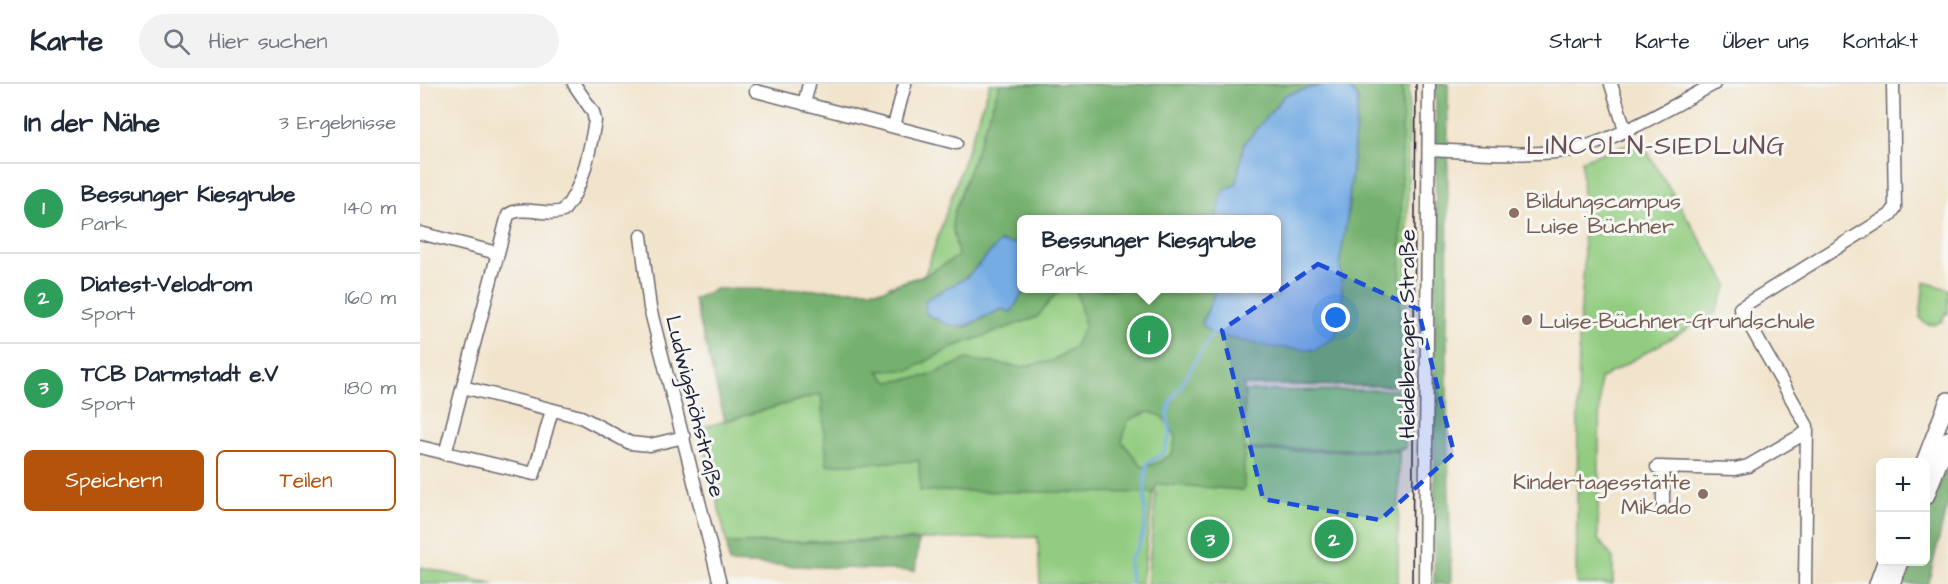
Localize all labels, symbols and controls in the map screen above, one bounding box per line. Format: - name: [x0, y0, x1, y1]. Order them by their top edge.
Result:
- search box: [139, 14, 559, 68]
- text: Karte: [30, 22, 103, 61]
- icon: search: [160, 25, 193, 58]
- text: Hier suchen: [208, 26, 328, 57]
- text: Start: [1549, 27, 1602, 56]
- text: Karte: [1635, 27, 1690, 56]
- text: Über uns: [1723, 27, 1809, 56]
- text: Kontakt: [1842, 27, 1918, 56]
- text: In der Nähe: [24, 105, 160, 141]
- text: 3 Ergebnisse: [279, 109, 396, 137]
- district label: LINCOLN-SIEDLUNG: [1526, 128, 1786, 164]
- text: Bessunger Kiesgrube: [81, 179, 296, 210]
- place label: Bildungscampus Luise Büchner: [1526, 186, 1681, 242]
- text: 1: [42, 194, 45, 222]
- text: 140 m: [344, 194, 396, 222]
- marker: Bildungscampus Luise Büchner: [1507, 206, 1521, 220]
- text: Park: [81, 210, 127, 238]
- popup: [1017, 215, 1281, 293]
- text: Bessunger Kiesgrube: [1042, 225, 1256, 256]
- street label: Heidelberger Straße: [1392, 229, 1424, 439]
- text: Park: [1042, 256, 1088, 284]
- text: Diatest-Velodrom: [81, 269, 252, 300]
- text: 2: [38, 284, 49, 312]
- text: 160 m: [345, 284, 396, 312]
- text: Sport: [81, 300, 135, 328]
- your location: [1321, 303, 1350, 332]
- place label: Luise-Büchner-Grundschule: [1539, 306, 1815, 337]
- street label: Ludwigshöhstraße: [656, 312, 732, 501]
- pin: 1: [1130, 312, 1168, 358]
- marker: Luise-Büchner-Grundschule: [1520, 313, 1534, 327]
- text: TCB Darmstadt e.V: [81, 359, 278, 390]
- text: 3: [38, 374, 49, 402]
- text: 180 m: [344, 374, 396, 402]
- text: Sport: [81, 390, 135, 418]
- button: Speichern: [24, 450, 204, 511]
- button: Teilen: [216, 450, 396, 511]
- map controls: [1876, 458, 1930, 566]
- button: +: [1876, 458, 1930, 512]
- place label: Kindertagesstätte Mikado: [1513, 467, 1692, 523]
- marker: Kindertagesstätte Mikado: [1696, 487, 1710, 501]
- button: −: [1876, 512, 1930, 566]
- pin: 3: [1190, 516, 1230, 562]
- pin: 2: [1314, 516, 1354, 562]

